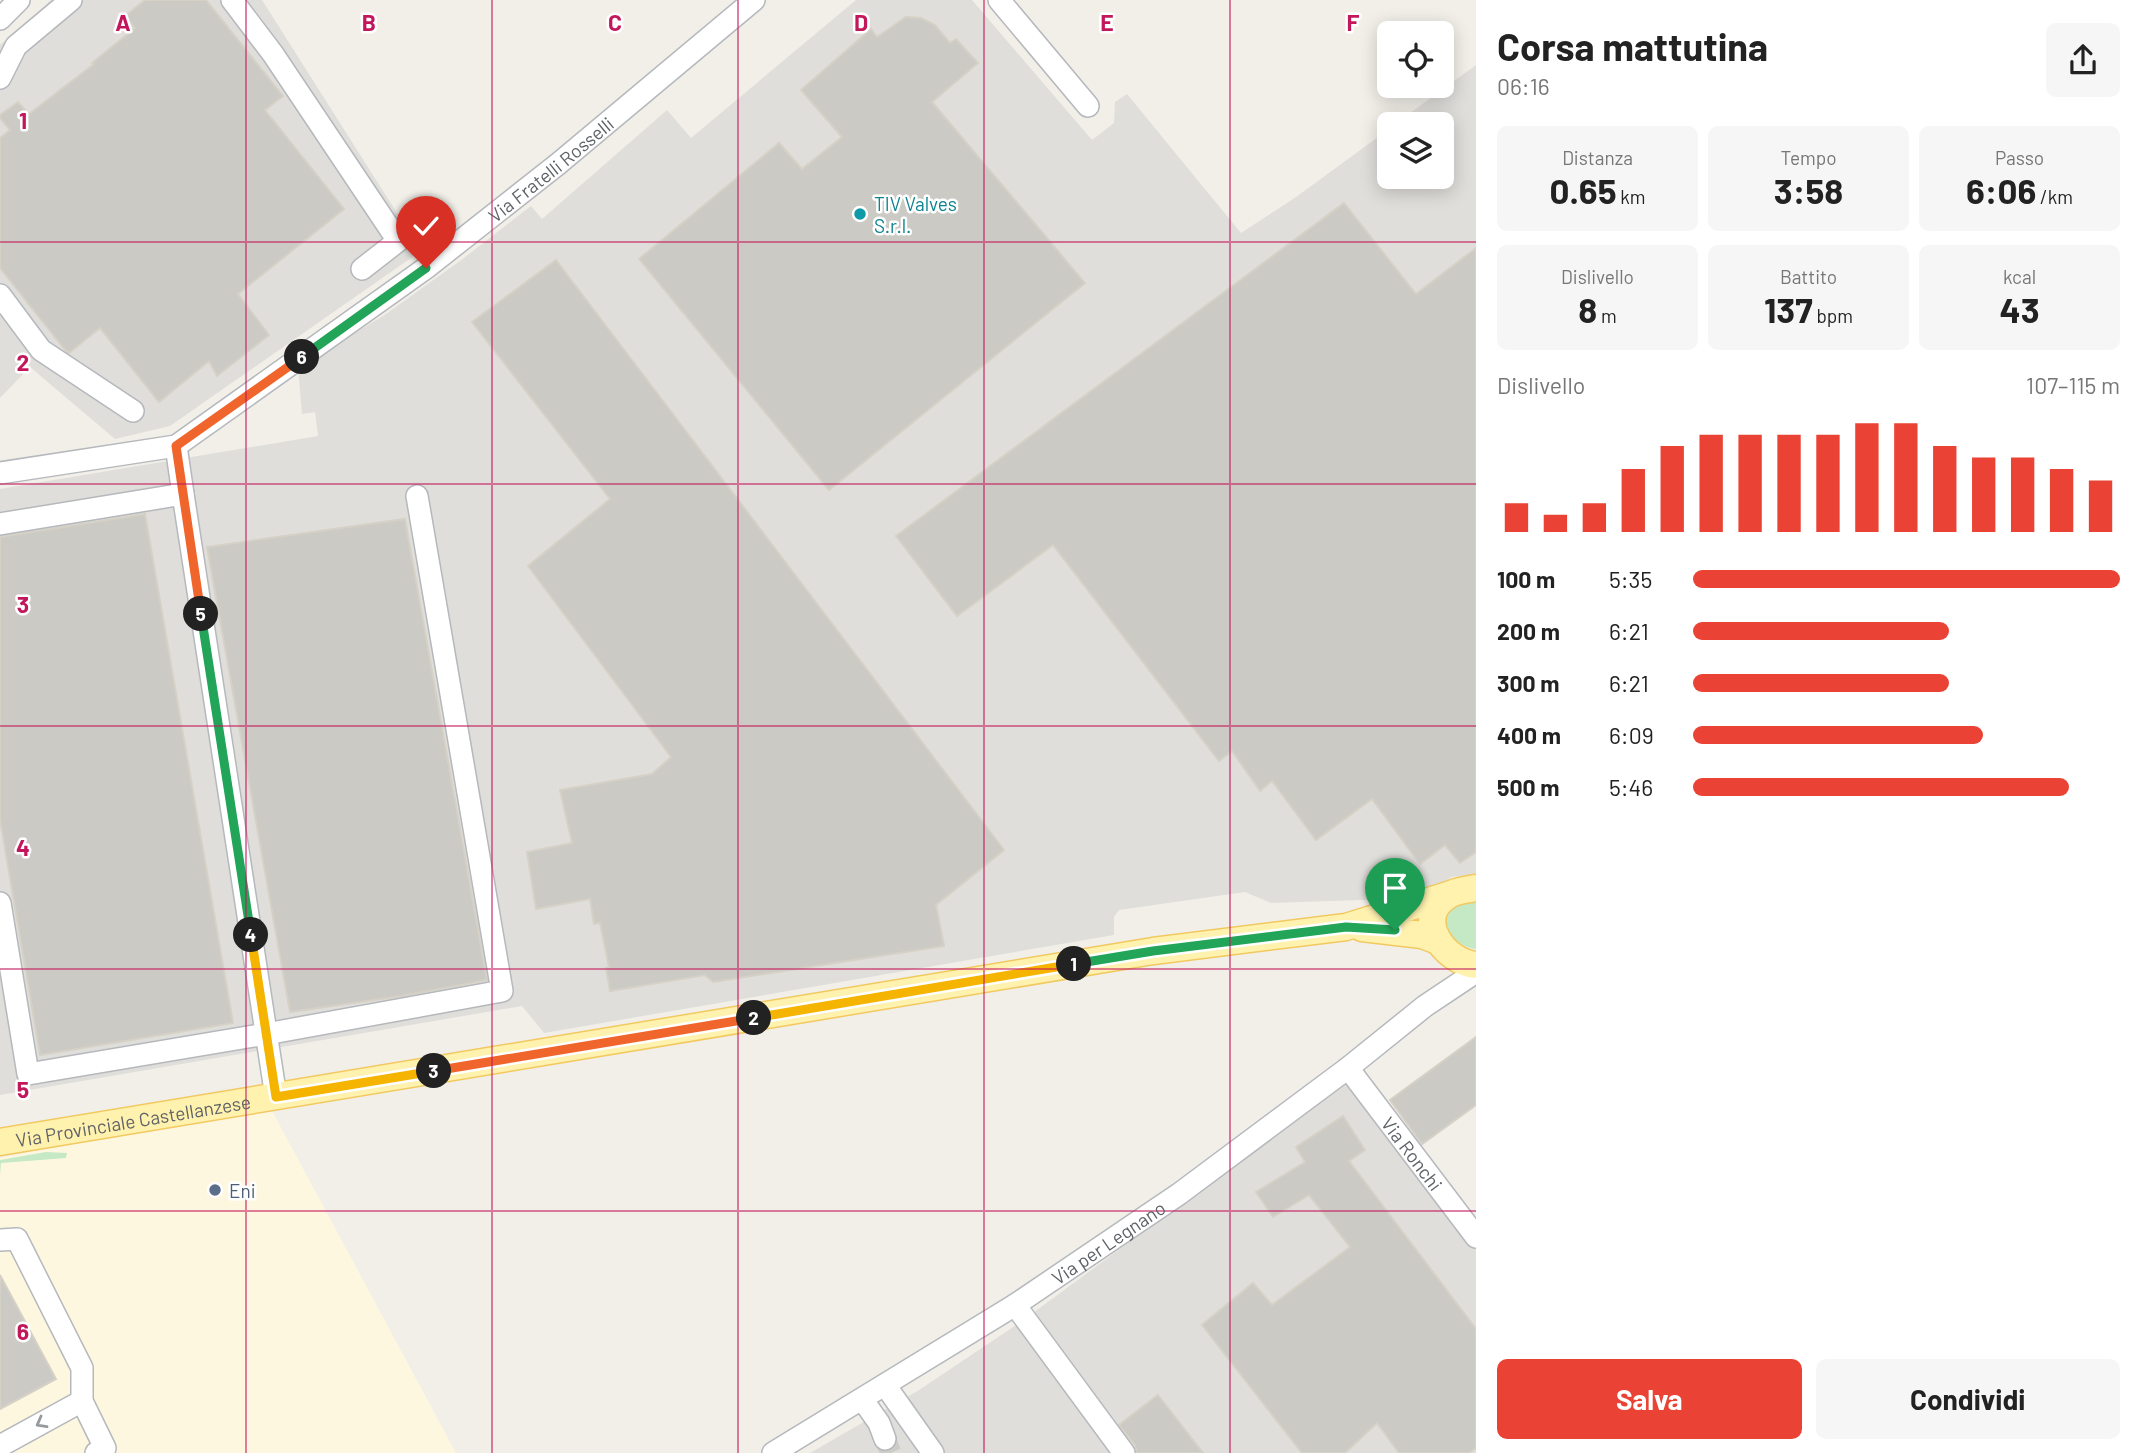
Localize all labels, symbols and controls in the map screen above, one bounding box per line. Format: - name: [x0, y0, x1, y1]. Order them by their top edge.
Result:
- text: A: [115, 8, 131, 36]
- text: B: [362, 8, 376, 36]
- text: C: [608, 8, 622, 36]
- text: D: [854, 8, 868, 36]
- text: E: [1100, 8, 1114, 36]
- text: F: [1347, 8, 1360, 36]
- map controls: [1377, 21, 1454, 189]
- button: locate: [1377, 21, 1454, 98]
- text: Corsa mattutina: [1497, 23, 1768, 69]
- button: share: [2046, 23, 2120, 97]
- text: 06:16: [1497, 72, 1550, 100]
- text: 1: [19, 106, 27, 134]
- street label: Via Fratelli Rosselli: [483, 111, 618, 226]
- button: layers: [1377, 112, 1454, 189]
- text: Distanza: [1562, 146, 1633, 169]
- text: Tempo: [1780, 146, 1837, 169]
- text: Passo: [1995, 146, 2044, 169]
- text: 0.65: [1549, 169, 1617, 211]
- text: 3:58: [1774, 169, 1843, 211]
- text: 6:06: [1966, 169, 2036, 211]
- text: km: [1617, 185, 1646, 208]
- text: /km: [2036, 185, 2073, 208]
- place label: TIV Valves S.r.l.: [874, 192, 957, 237]
- pin: [396, 196, 456, 268]
- marker: TIV Valves S.r.l.: [852, 206, 868, 222]
- icon: check: [407, 207, 445, 245]
- text: Dislivello: [1561, 265, 1634, 288]
- text: Battito: [1780, 265, 1837, 288]
- text: kcal: [2003, 265, 2036, 288]
- text: 8: [1578, 288, 1597, 330]
- text: 137: [1764, 288, 1813, 330]
- text: 43: [1999, 288, 2040, 330]
- text: m: [1597, 304, 1617, 327]
- text: bpm: [1813, 304, 1853, 327]
- pin: 6: [284, 340, 320, 374]
- text: 6: [296, 345, 307, 368]
- text: 2: [17, 348, 29, 376]
- text: Dislivello: [1497, 371, 1585, 399]
- text: 107–115 m: [2026, 371, 2120, 399]
- text: 100 m: [1497, 565, 1555, 593]
- text: 5:35: [1609, 565, 1652, 593]
- text: 3: [17, 590, 29, 618]
- pin: 5: [184, 596, 218, 632]
- text: 5: [195, 602, 206, 625]
- text: 200 m: [1497, 617, 1560, 645]
- text: 6:21: [1609, 617, 1649, 645]
- text: 300 m: [1497, 669, 1559, 697]
- text: 6:21: [1609, 669, 1649, 697]
- text: 400 m: [1497, 721, 1561, 749]
- text: 6:09: [1609, 721, 1654, 749]
- text: 500 m: [1497, 773, 1559, 801]
- text: 5:46: [1609, 773, 1653, 801]
- text: 4: [16, 833, 30, 861]
- pin: [1365, 858, 1425, 930]
- icon: arrive: [1376, 869, 1414, 907]
- pin: 4: [233, 918, 268, 953]
- text: 4: [245, 923, 256, 946]
- pin: 1: [1056, 946, 1092, 982]
- text: 1: [1070, 952, 1077, 975]
- pin: 2: [736, 1000, 772, 1036]
- text: 2: [748, 1006, 759, 1029]
- pin: 3: [416, 1054, 452, 1088]
- text: 3: [428, 1059, 439, 1082]
- text: 5: [17, 1075, 29, 1103]
- street label: Via Provinciale Castellanzese: [14, 1089, 252, 1151]
- street label: Via Ronchi: [1377, 1112, 1448, 1195]
- place label: Eni: [229, 1179, 256, 1202]
- marker: Eni: [207, 1182, 223, 1198]
- street label: Via per Legnano: [1047, 1195, 1169, 1289]
- text: 6: [17, 1317, 29, 1345]
- button: Salva: [1497, 1359, 1802, 1439]
- button: Condividi: [1816, 1359, 2120, 1439]
- one-way arrow: [36, 1415, 48, 1428]

